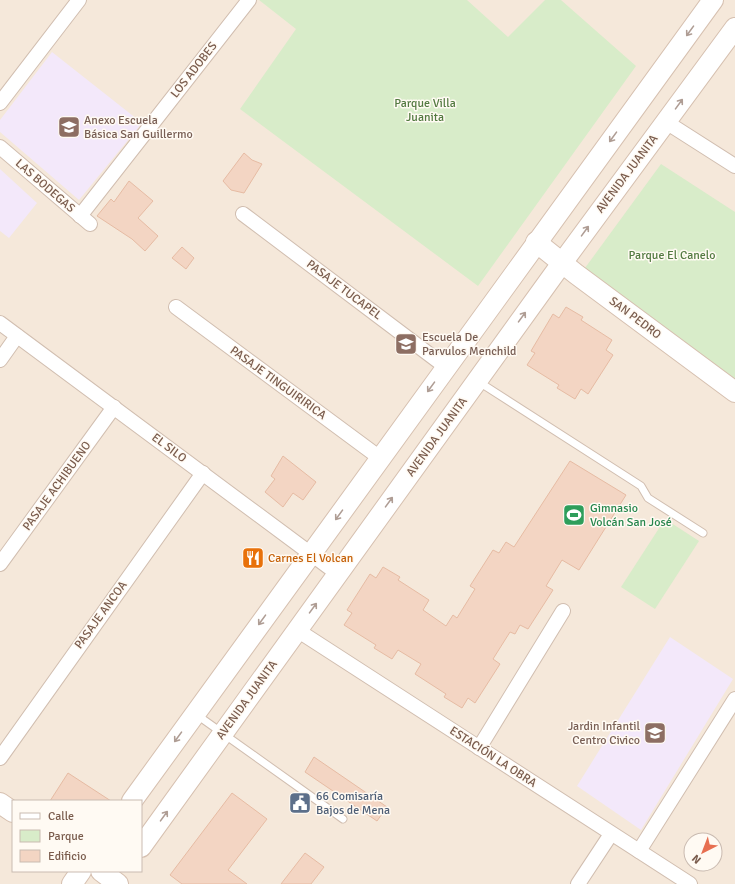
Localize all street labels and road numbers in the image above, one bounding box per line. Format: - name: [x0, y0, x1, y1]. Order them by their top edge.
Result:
- street label: LOS ADOBES: [168, 39, 221, 101]
- street label: AVENIDA JUANITA: [593, 131, 662, 216]
- street label: LAS BODEGAS: [12, 156, 78, 216]
- street label: PASAJE TUCAPEL: [303, 257, 385, 323]
- street label: SAN PEDRO: [606, 294, 664, 342]
- street label: PASAJE TINGUIRIRICA: [227, 343, 330, 423]
- street label: AVENIDA JUANITA: [403, 394, 471, 480]
- street label: EL SILO: [149, 430, 189, 466]
- street label: PASAJE ACHIBUENO: [20, 438, 94, 534]
- street label: PASAJE ANCOA: [71, 578, 131, 652]
- street label: AVENIDA JUANITA: [213, 657, 281, 743]
- street label: ESTACIÓN LA OBRA: [447, 723, 540, 791]

